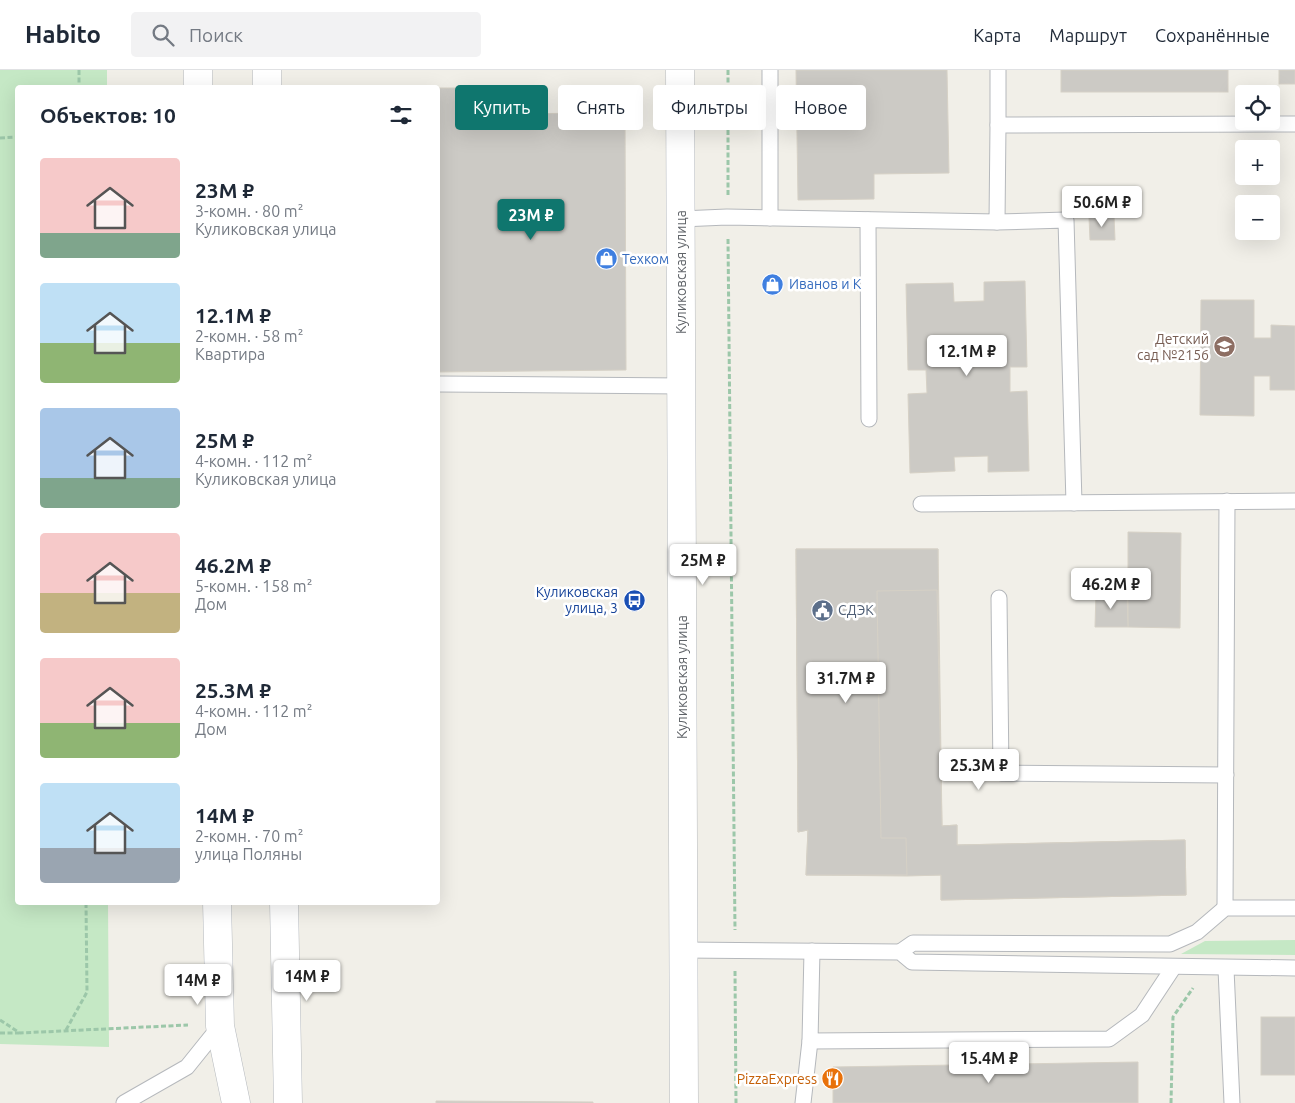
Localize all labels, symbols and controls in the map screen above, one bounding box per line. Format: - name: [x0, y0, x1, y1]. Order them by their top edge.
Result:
- search box: [131, 12, 481, 57]
- text: Habito: [25, 21, 101, 48]
- icon: search: [149, 21, 177, 49]
- text: Поиск: [189, 24, 243, 46]
- text: Карта: [973, 25, 1021, 45]
- text: Маршрут: [1049, 25, 1127, 45]
- text: Сохранённые: [1155, 25, 1270, 45]
- chip: Купить: [455, 85, 548, 130]
- chip: Снять: [558, 85, 643, 130]
- chip: Фильтры: [653, 85, 766, 130]
- chip: Новое: [776, 85, 866, 130]
- map controls: [1235, 85, 1280, 240]
- button: locate: [1235, 85, 1280, 130]
- icon: filters: [387, 101, 415, 129]
- text: Объектов: 10: [40, 103, 176, 127]
- button: +: [1235, 140, 1280, 185]
- icon: home: [80, 178, 140, 238]
- text: 23M ₽: [195, 178, 254, 202]
- pin: 50.6M ₽: [1056, 186, 1148, 228]
- text: 50.6M ₽: [1073, 193, 1131, 211]
- button: −: [1235, 195, 1280, 240]
- pin: 23M ₽: [496, 198, 566, 241]
- text: 3-комн. · 80 m²: [195, 202, 303, 220]
- text: 23M ₽: [508, 206, 554, 224]
- street label: Куликовская улица: [673, 210, 689, 334]
- text: Куликовская улица: [195, 220, 337, 238]
- shop icon: Техком: [594, 247, 618, 271]
- place label: Техком: [622, 251, 669, 267]
- shop icon: Иванов и К: [761, 272, 785, 296]
- place label: Иванов и К: [789, 276, 862, 292]
- icon: home: [80, 303, 140, 363]
- text: 12.1M ₽: [195, 303, 271, 327]
- text: 2-комн. · 58 m²: [195, 327, 303, 345]
- place label: Детский сад №2156: [1137, 331, 1209, 363]
- pin: 12.1M ₽: [921, 334, 1013, 377]
- school or university icon: Детский сад №2156: [1213, 335, 1237, 359]
- text: 12.1M ₽: [938, 342, 996, 360]
- text: Квартира: [195, 345, 265, 363]
- icon: home: [80, 428, 140, 488]
- text: 25M ₽: [195, 428, 254, 452]
- text: 4-комн. · 112 m²: [195, 452, 312, 470]
- text: Куликовская улица: [195, 470, 337, 488]
- pin: 25M ₽: [668, 544, 738, 586]
- text: 25M ₽: [680, 551, 726, 569]
- icon: home: [80, 553, 140, 613]
- text: 46.2M ₽: [195, 553, 271, 577]
- pin: 46.2M ₽: [1065, 568, 1157, 610]
- text: 46.2M ₽: [1082, 575, 1140, 593]
- text: 5-комн. · 158 m²: [195, 577, 312, 595]
- place label: Куликовская улица, 3: [536, 584, 618, 616]
- bus stop icon: Куликовская улица, 3: [622, 588, 646, 612]
- text: Дом: [195, 595, 227, 613]
- public building icon: СДЭК: [810, 598, 834, 622]
- place label: СДЭК: [838, 602, 874, 618]
- street label: Куликовская улица: [674, 615, 690, 739]
- pin: 31.7M ₽: [800, 662, 892, 704]
- text: 31.7M ₽: [817, 669, 875, 687]
- icon: home: [80, 678, 140, 738]
- text: 25.3M ₽: [195, 678, 271, 702]
- text: 4-комн. · 112 m²: [195, 702, 312, 720]
- text: Дом: [195, 720, 227, 738]
- pin: 25.3M ₽: [933, 748, 1025, 791]
- text: 25.3M ₽: [950, 756, 1008, 774]
- icon: home: [80, 803, 140, 863]
- text: 14M ₽: [195, 803, 254, 827]
- text: 2-комн. · 70 m²: [195, 827, 303, 845]
- text: улица Поляны: [195, 845, 302, 863]
- pin: 14M ₽: [272, 960, 342, 1002]
- pin: 14M ₽: [163, 964, 233, 1006]
- text: 14M ₽: [284, 967, 330, 985]
- text: 14M ₽: [175, 971, 221, 989]
- pin: 15.4M ₽: [943, 1042, 1035, 1084]
- text: 15.4M ₽: [960, 1049, 1018, 1067]
- restaurant icon: PizzaExpress: [821, 1067, 845, 1091]
- place label: PizzaExpress: [737, 1071, 817, 1087]

